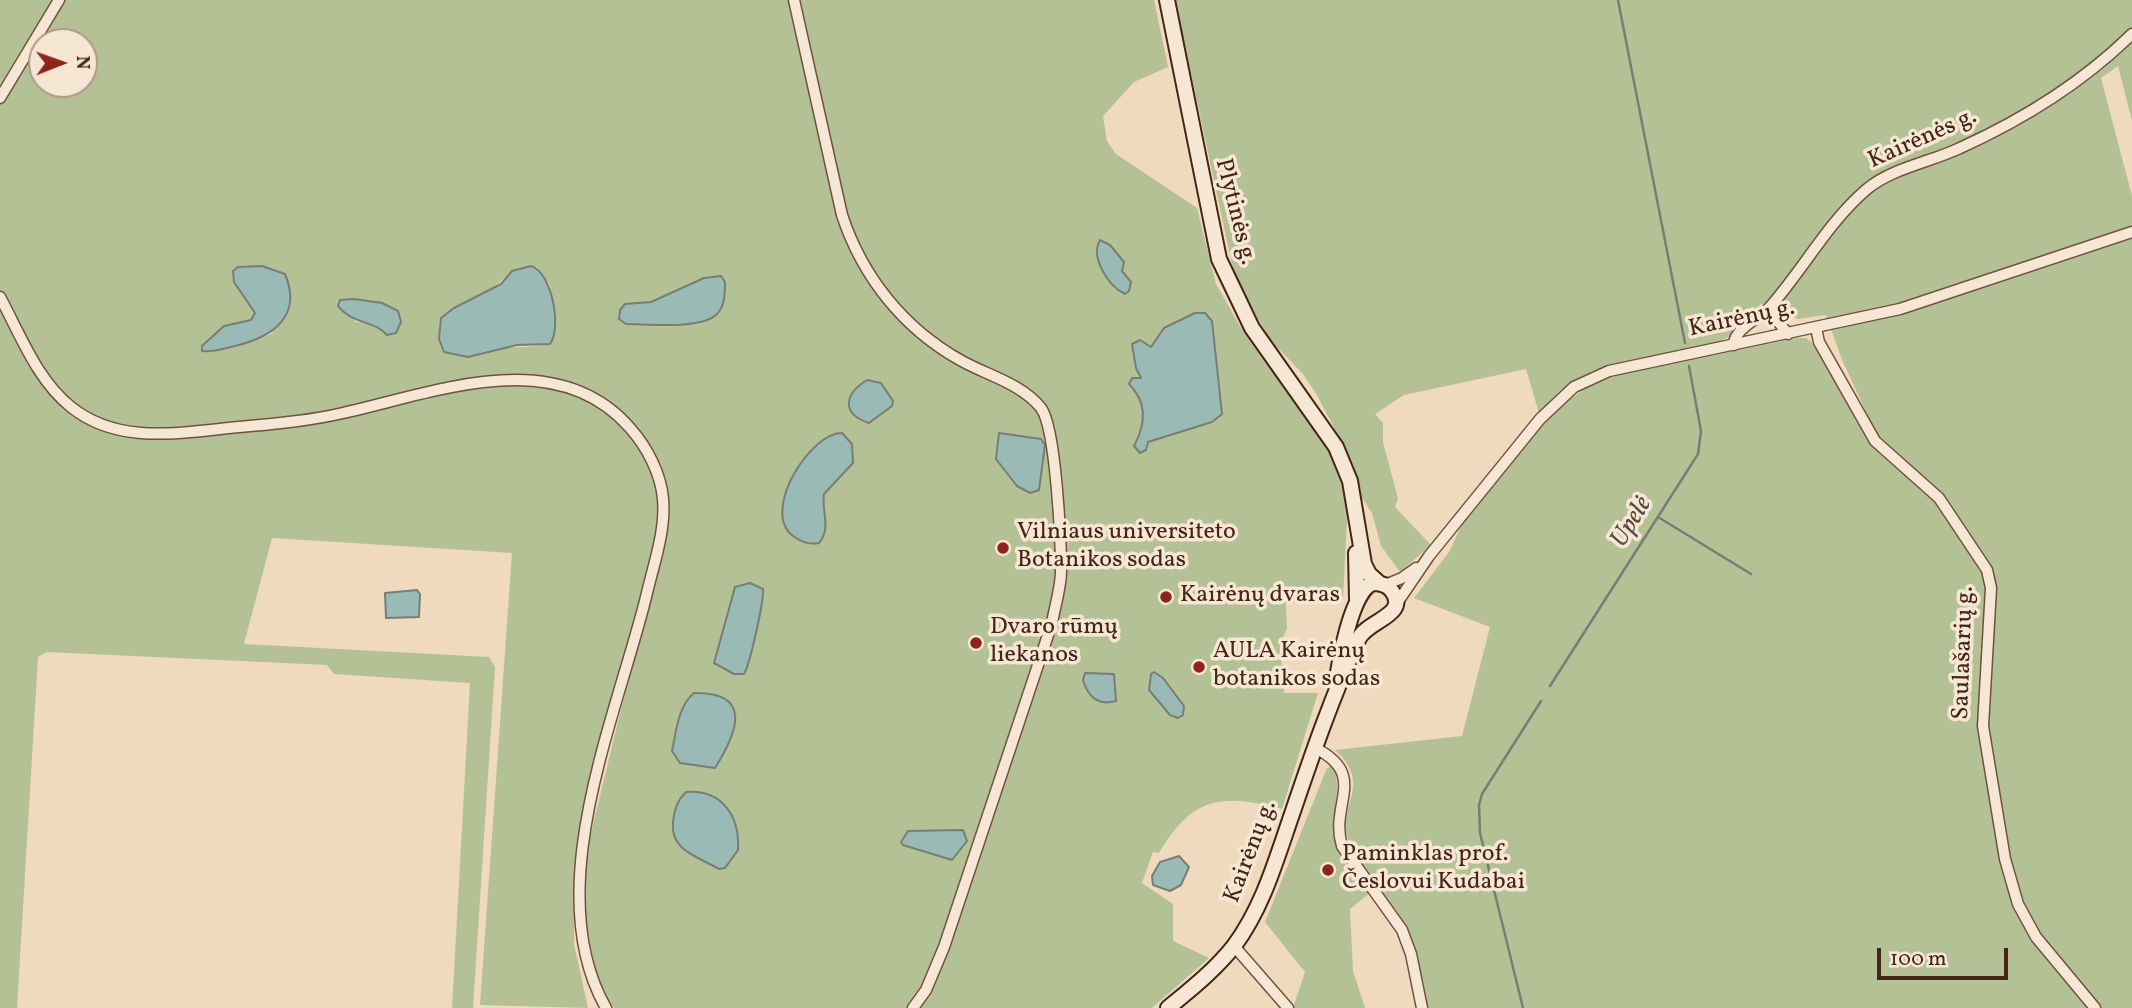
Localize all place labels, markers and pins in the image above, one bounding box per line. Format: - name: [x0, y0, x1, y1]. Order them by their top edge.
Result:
- place label: Vilniaus universiteto Botanikos sodas: [1017, 520, 1236, 576]
- marker: Vilniaus universiteto Botanikos sodas: [995, 540, 1011, 556]
- place label: Kairėnų dvaras: [1180, 583, 1340, 611]
- marker: Kairėnų dvaras: [1158, 589, 1174, 605]
- place label: Dvaro rūmų liekanos: [990, 615, 1118, 671]
- marker: Dvaro rūmų liekanos: [968, 635, 984, 651]
- place label: AULA Kairėnų botanikos sodas: [1213, 639, 1380, 695]
- marker: AULA Kairėnų botanikos sodas: [1191, 659, 1207, 675]
- place label: Paminklas prof. Česlovui Kudabai: [1342, 842, 1525, 898]
- marker: Paminklas prof. Česlovui Kudabai: [1320, 862, 1336, 878]

